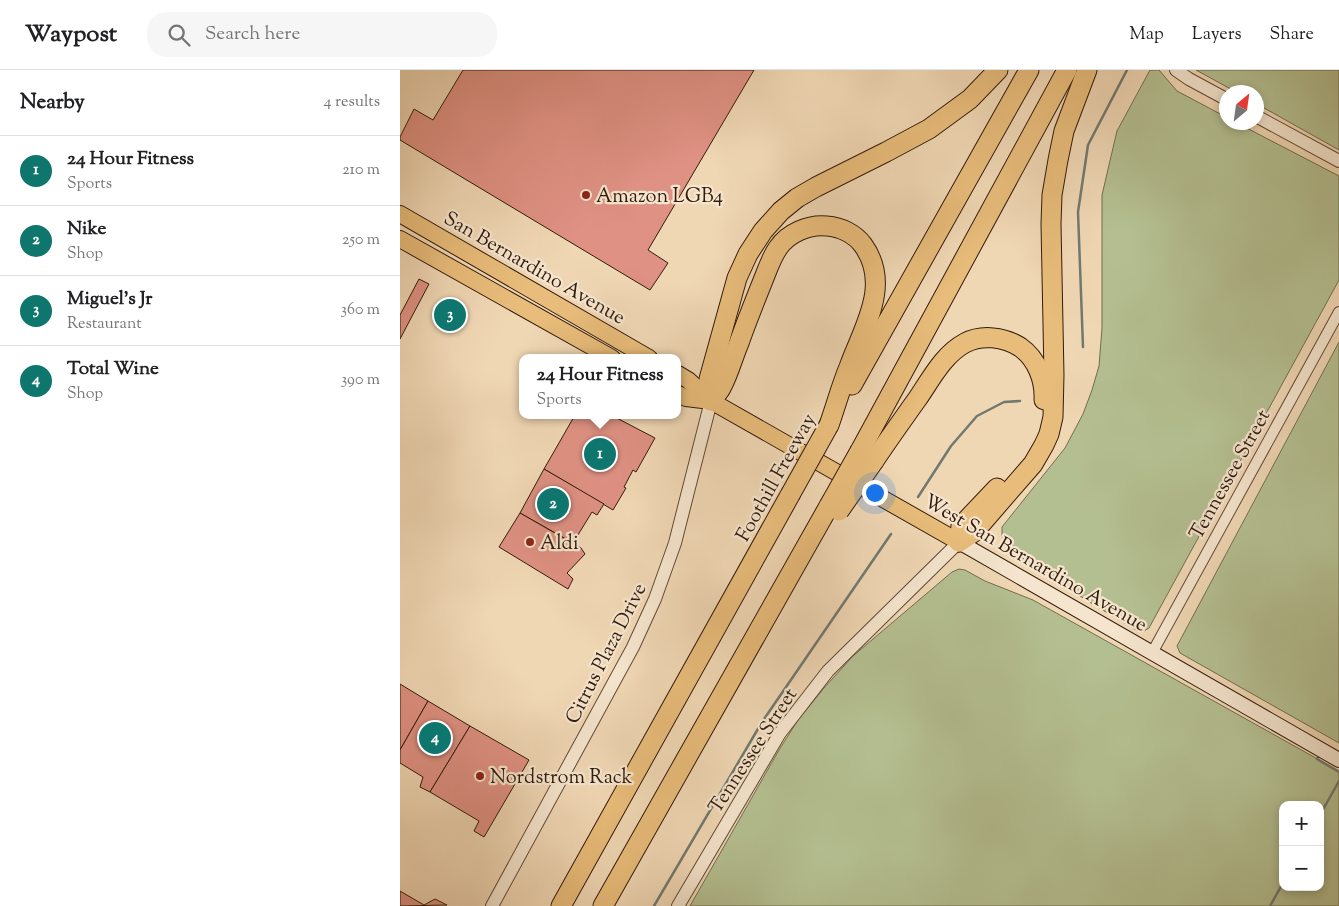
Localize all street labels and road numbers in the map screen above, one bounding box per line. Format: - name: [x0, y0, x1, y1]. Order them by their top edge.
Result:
- street label: San Bernardino Avenue: [438, 205, 630, 333]
- street label: Tennessee Street: [1183, 405, 1279, 545]
- street label: Foothill Freeway: [730, 409, 824, 548]
- street label: West San Bernardino Avenue: [917, 488, 1152, 640]
- street label: Citrus Plaza Drive: [559, 579, 655, 730]
- street label: Tennessee Street: [703, 683, 806, 820]

